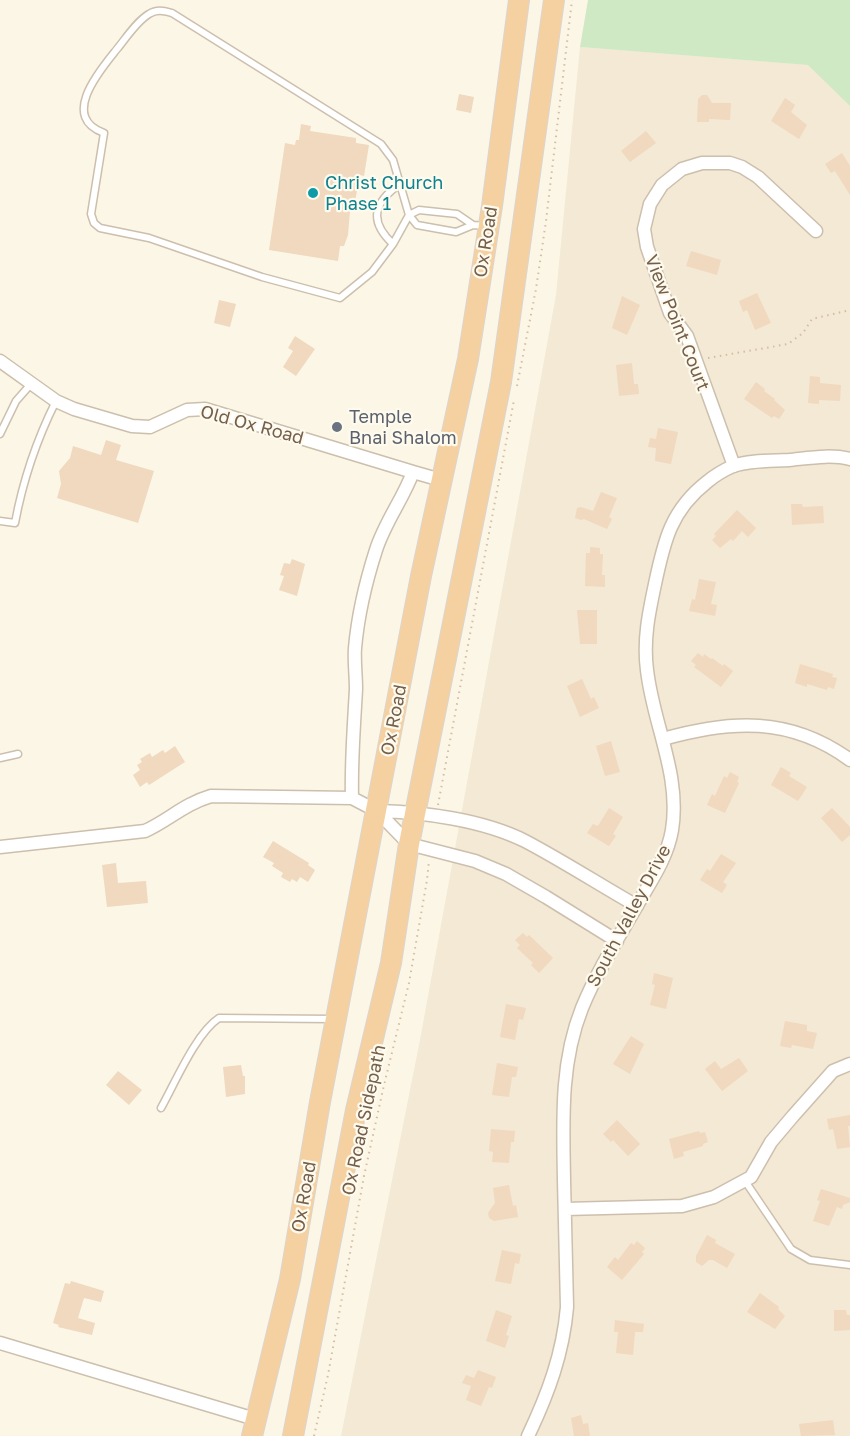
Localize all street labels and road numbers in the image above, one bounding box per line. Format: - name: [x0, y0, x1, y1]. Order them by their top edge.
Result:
- street label: Ox Road: [470, 205, 502, 279]
- street label: View Point Court: [640, 252, 714, 394]
- street label: Old Ox Road: [198, 401, 306, 449]
- street label: Ox Road: [377, 683, 411, 757]
- street label: South Valley Drive: [582, 841, 676, 991]
- street label: Ox Road Sidepath: [337, 1043, 391, 1197]
- street label: Ox Road: [287, 1160, 321, 1234]

